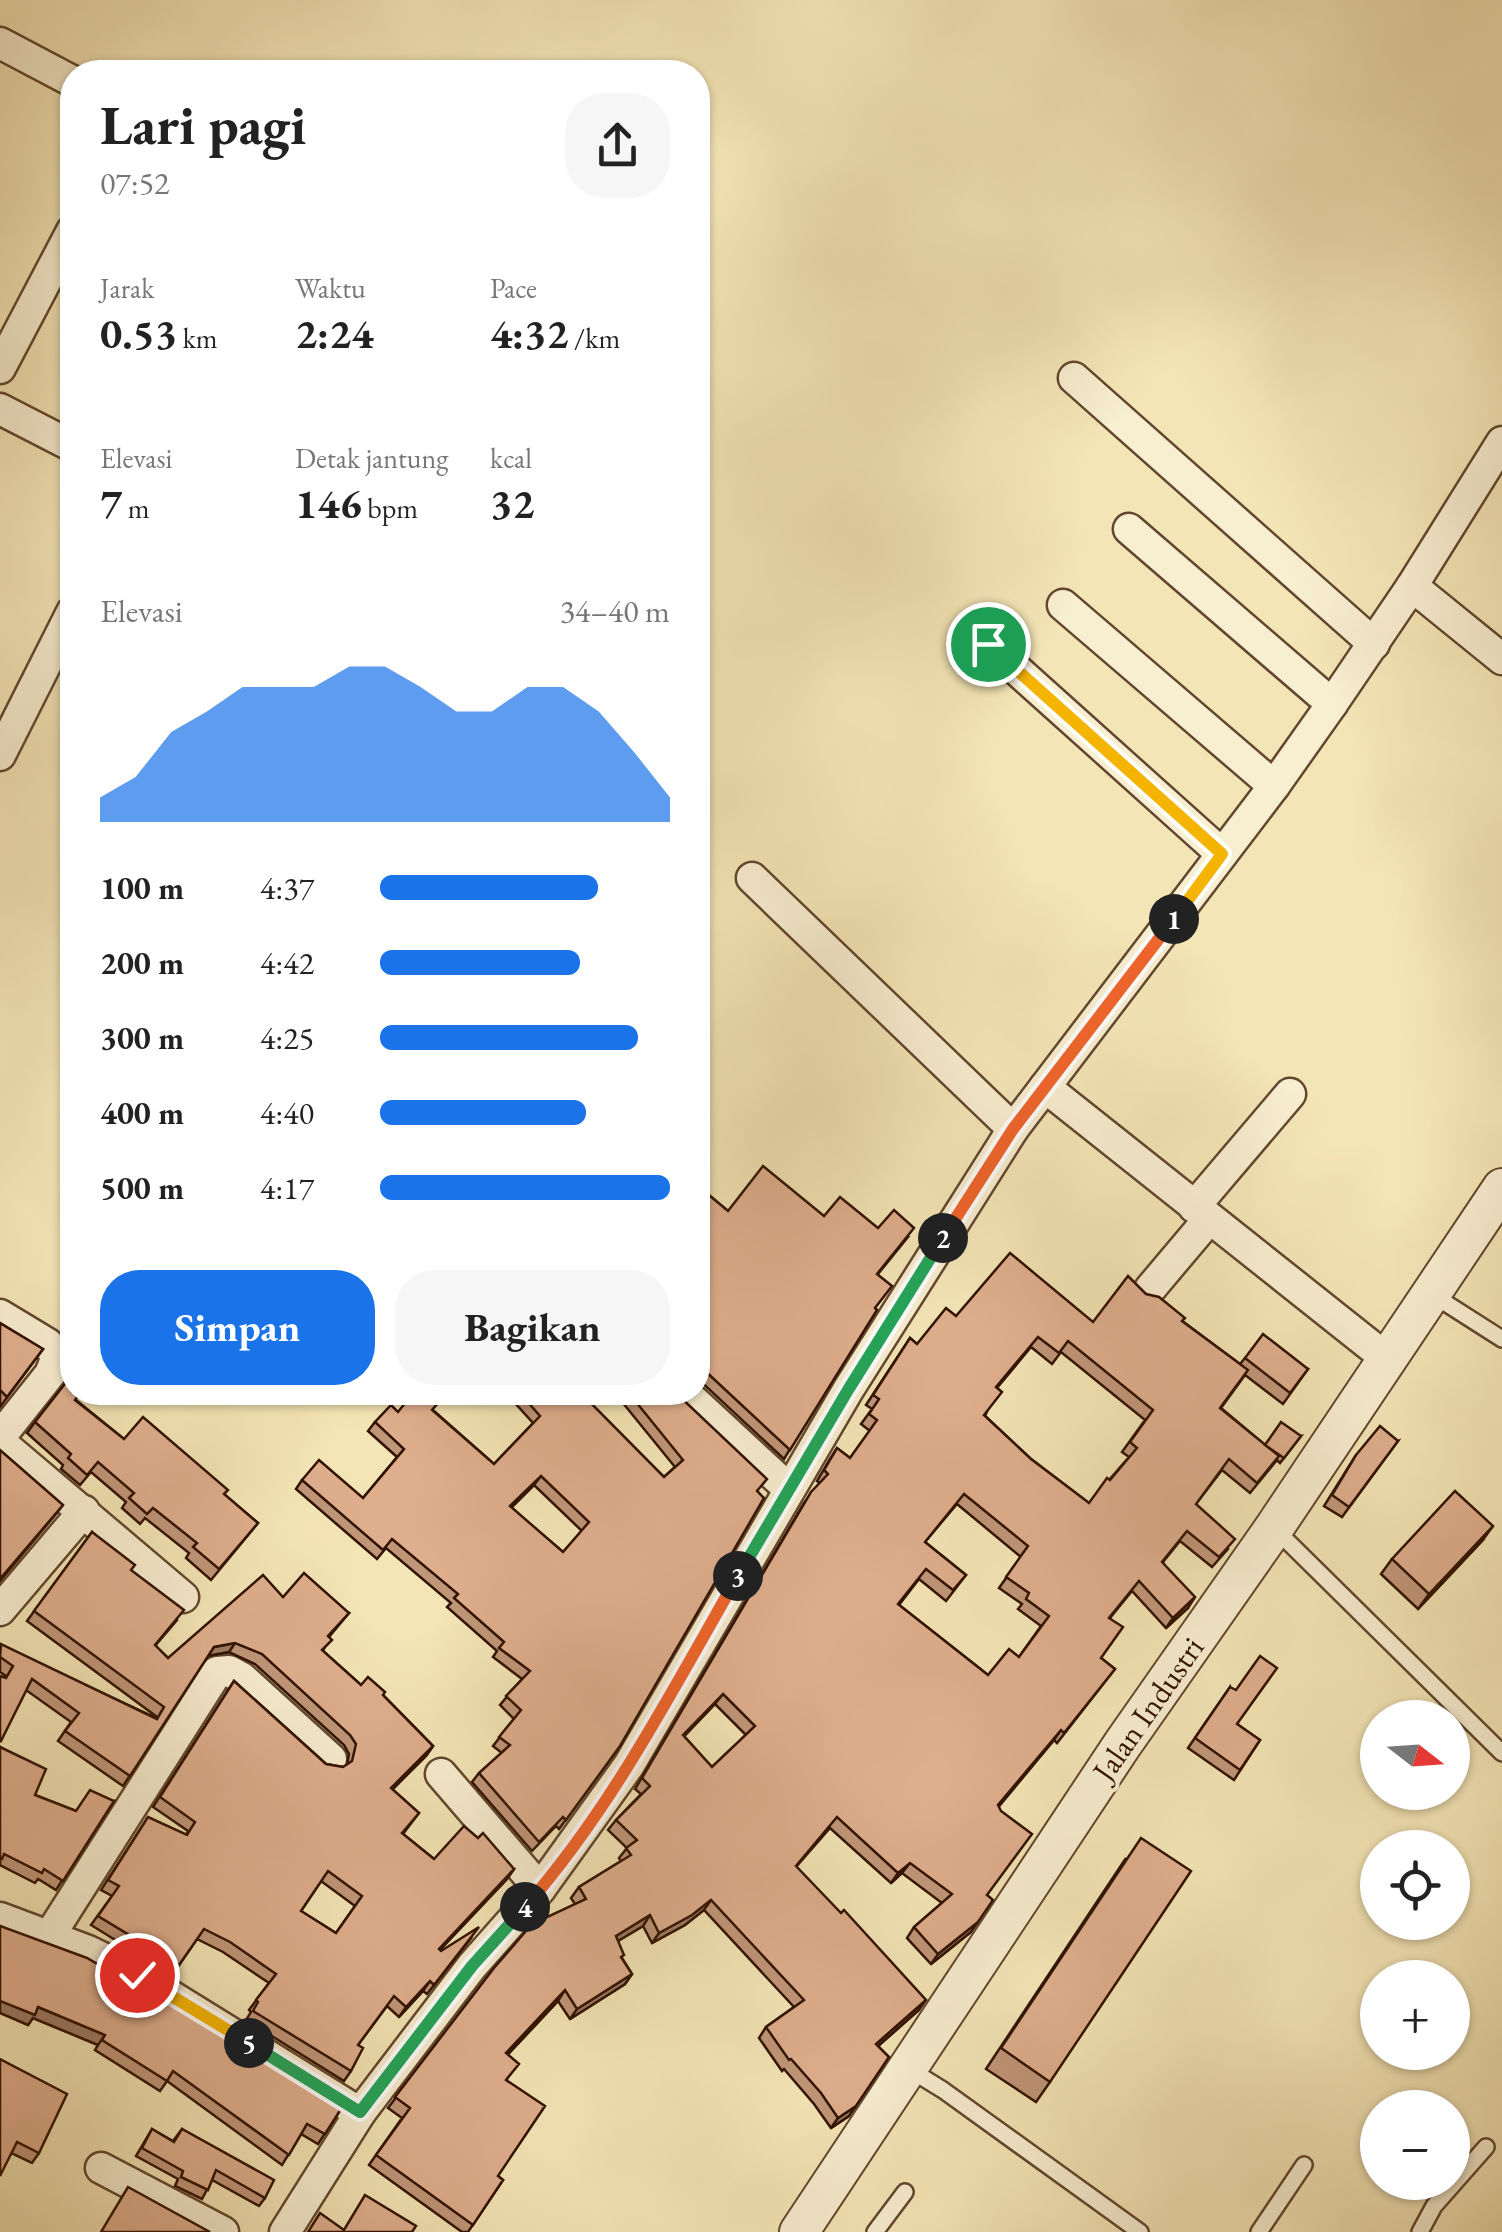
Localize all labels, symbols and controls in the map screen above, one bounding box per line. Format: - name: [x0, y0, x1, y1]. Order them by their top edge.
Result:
- text: Lari pagi: [100, 89, 306, 160]
- button: share: [565, 93, 670, 198]
- text: 07:52: [100, 162, 169, 204]
- text: Jarak: [100, 270, 154, 306]
- text: Waktu: [295, 270, 366, 306]
- text: Pace: [490, 270, 537, 306]
- text: 0.53: [100, 306, 177, 361]
- text: 2:24: [295, 306, 374, 361]
- text: 4:32: [490, 306, 569, 361]
- text: km: [177, 320, 218, 356]
- text: /km: [569, 320, 620, 356]
- text: Elevasi: [100, 440, 172, 476]
- text: Detak jantung: [295, 440, 449, 476]
- text: kcal: [490, 440, 532, 476]
- text: 7: [100, 476, 122, 531]
- text: 146: [295, 476, 362, 531]
- text: 32: [490, 476, 534, 531]
- text: m: [122, 490, 150, 526]
- text: bpm: [362, 490, 418, 526]
- text: Elevasi: [100, 590, 183, 632]
- text: 34–40 m: [560, 590, 670, 632]
- pin: [946, 602, 1031, 687]
- icon: arrive: [961, 617, 1016, 672]
- text: 100 m: [100, 867, 184, 909]
- text: 4:37: [260, 867, 314, 909]
- pin: 1: [1149, 894, 1199, 944]
- text: 1: [1167, 901, 1181, 937]
- text: 200 m: [100, 942, 184, 984]
- text: 4:42: [260, 942, 314, 984]
- text: 300 m: [100, 1017, 184, 1059]
- text: 4:25: [260, 1017, 314, 1059]
- text: 400 m: [100, 1092, 184, 1134]
- text: 4:40: [260, 1092, 314, 1134]
- text: 500 m: [100, 1167, 184, 1209]
- text: 4:17: [260, 1167, 314, 1209]
- pin: 2: [918, 1213, 968, 1263]
- text: 2: [936, 1220, 950, 1256]
- button: Simpan: [100, 1270, 375, 1385]
- button: Bagikan: [395, 1270, 670, 1385]
- pin: 3: [713, 1551, 763, 1601]
- text: 3: [731, 1558, 745, 1594]
- street label: Jalan Industri: [1081, 1628, 1213, 1792]
- north arrow: [1360, 1700, 1470, 1810]
- map controls: [1360, 1700, 1470, 2200]
- button: locate: [1360, 1830, 1470, 1940]
- pin: 4: [500, 1882, 550, 1932]
- text: 4: [518, 1889, 532, 1925]
- pin: [95, 1933, 180, 2018]
- icon: check: [110, 1948, 165, 2003]
- button: +: [1360, 1960, 1470, 2070]
- pin: 5: [224, 2018, 274, 2068]
- text: 5: [242, 2025, 256, 2061]
- button: −: [1360, 2090, 1470, 2200]

